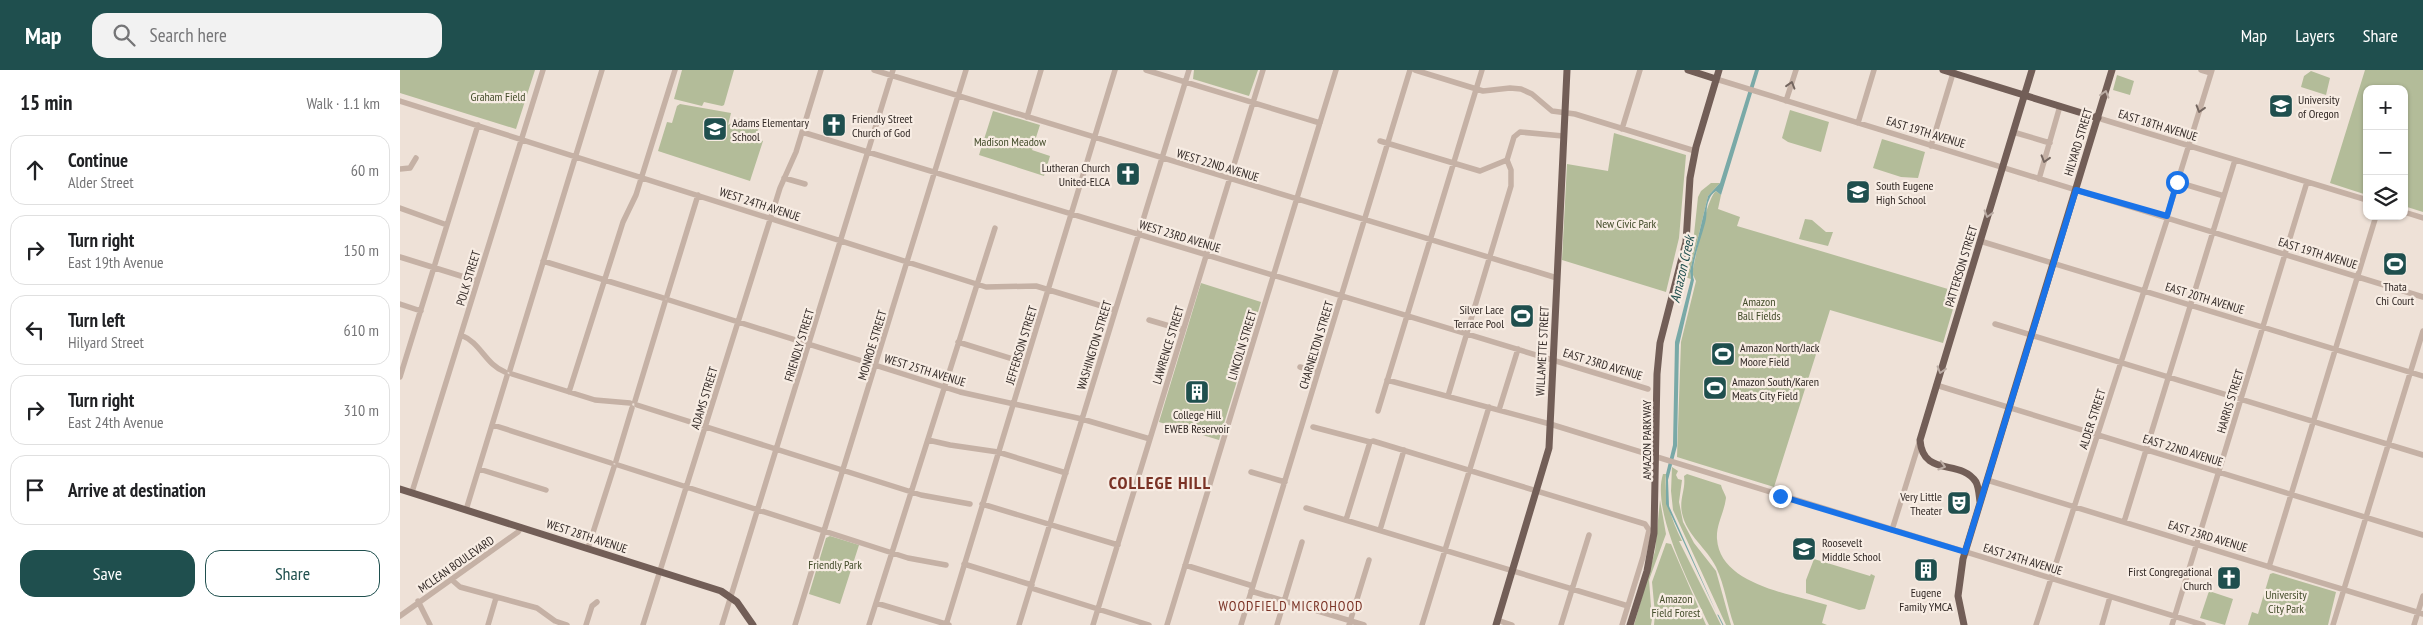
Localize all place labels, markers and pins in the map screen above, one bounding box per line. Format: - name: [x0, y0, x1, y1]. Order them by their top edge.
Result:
- place label: University of Oregon: [2298, 92, 2340, 121]
- school or university icon: University of Oregon: [2268, 93, 2294, 119]
- place label: Friendly Street Church of God: [852, 111, 913, 140]
- church icon: Friendly Street Church of God: [821, 112, 847, 138]
- place label: Adams Elementary School: [732, 115, 809, 144]
- school or university icon: Adams Elementary School: [702, 116, 728, 142]
- place label: Lutheran Church United-ELCA: [1042, 160, 1110, 189]
- church icon: Lutheran Church United-ELCA: [1115, 161, 1141, 187]
- place label: South Eugene High School: [1876, 178, 1933, 207]
- school or university icon: South Eugene High School: [1845, 179, 1871, 205]
- sports icon: Thata Chi Court: [2382, 251, 2408, 277]
- place label: Thata Chi Court: [2376, 279, 2415, 308]
- place label: Silver Lace Terrace Pool: [1454, 302, 1504, 331]
- sports icon: Silver Lace Terrace Pool: [1509, 303, 1535, 329]
- place label: Amazon North/Jack Moore Field: [1740, 340, 1820, 369]
- sports icon: Amazon North/Jack Moore Field: [1710, 341, 1736, 367]
- place label: Amazon South/Karen Meats City Field: [1732, 374, 1819, 403]
- sports icon: Amazon South/Karen Meats City Field: [1702, 375, 1728, 401]
- building icon: College Hill EWEB Reservoir: [1184, 379, 1210, 405]
- place label: College Hill EWEB Reservoir: [1165, 407, 1230, 436]
- place label: Very Little Theater: [1899, 489, 1943, 518]
- theatre icon: Very Little Theater: [1946, 490, 1972, 516]
- place label: Roosevelt Middle School: [1822, 535, 1881, 564]
- school or university icon: Roosevelt Middle School: [1791, 536, 1817, 562]
- building icon: Eugene Family YMCA: [1913, 557, 1939, 583]
- place label: First Congregational Church: [2128, 564, 2212, 593]
- church icon: First Congregational Church: [2216, 565, 2242, 591]
- place label: Eugene Family YMCA: [1899, 585, 1953, 614]

